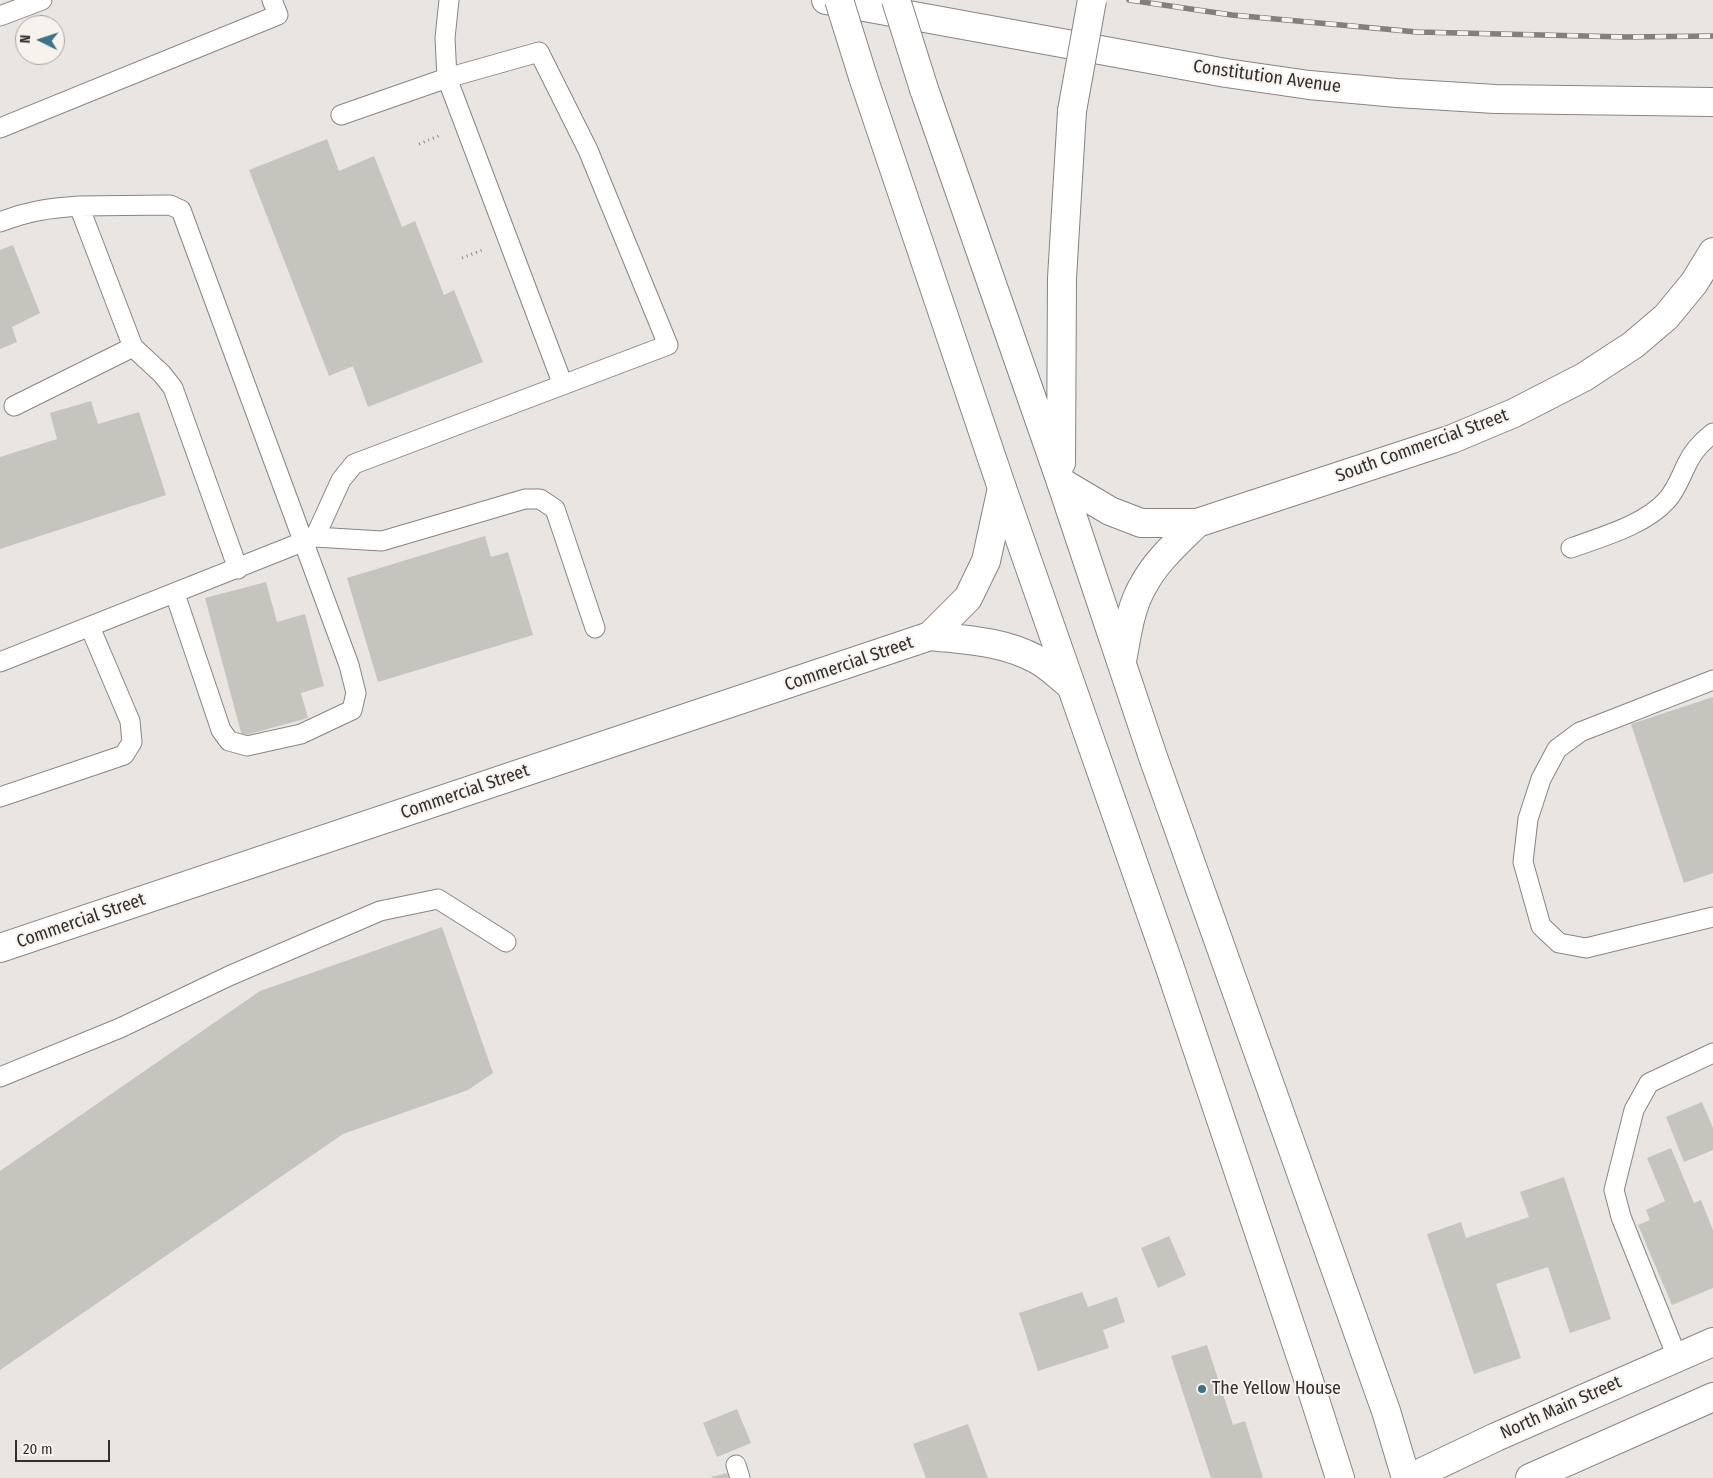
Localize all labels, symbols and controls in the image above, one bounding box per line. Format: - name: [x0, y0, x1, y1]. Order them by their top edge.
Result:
- north arrow: [15, 15, 65, 65]
- text: N: [17, 34, 34, 44]
- street label: Constitution Avenue: [1192, 56, 1342, 98]
- street label: South Commercial Street: [1333, 405, 1511, 487]
- street label: Commercial Street: [782, 632, 916, 696]
- street label: Commercial Street: [398, 760, 532, 824]
- street label: Commercial Street: [14, 889, 148, 953]
- street label: North Main Street: [1497, 1372, 1625, 1444]
- place label: The Yellow House: [1212, 1378, 1341, 1400]
- marker: The Yellow House: [1196, 1383, 1208, 1395]
- scale bar: [18, 1430, 112, 1462]
- text: 20 m: [23, 1440, 53, 1458]

